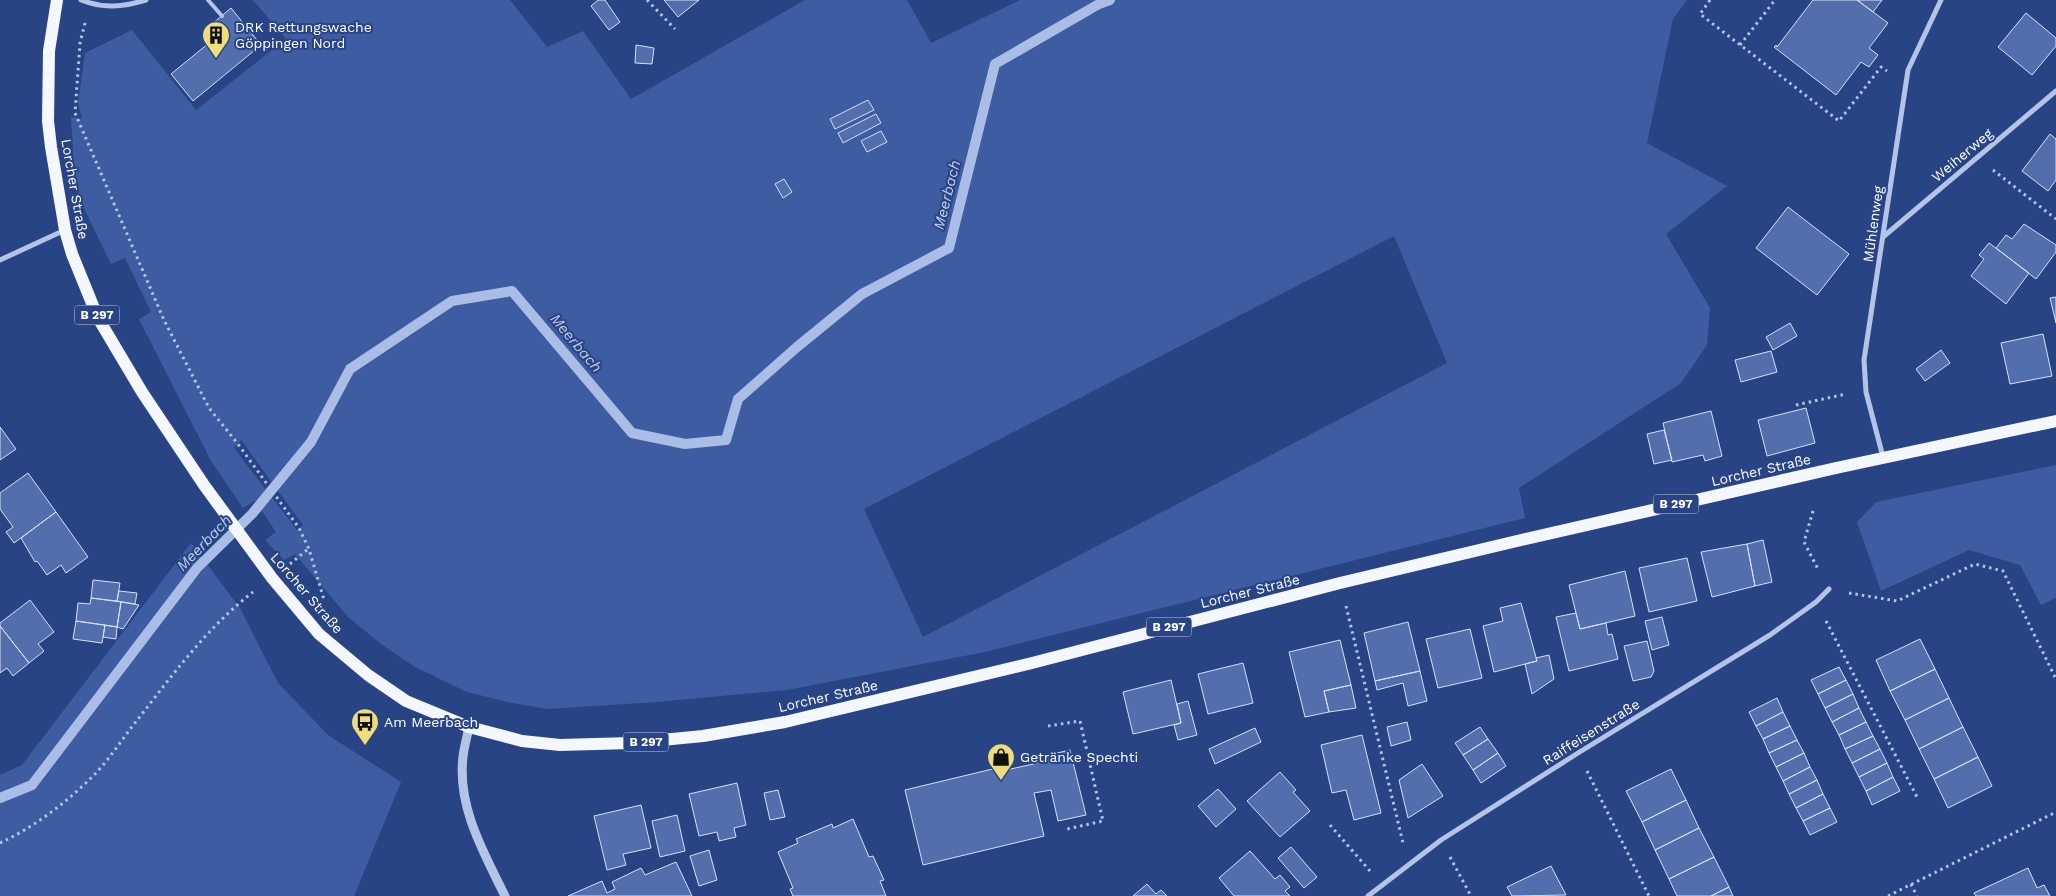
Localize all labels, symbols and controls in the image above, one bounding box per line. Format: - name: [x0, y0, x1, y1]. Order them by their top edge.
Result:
- place label: DRK Rettungswache Göppingen Nord: [235, 19, 372, 51]
- building icon: DRK Rettungswache Göppingen Nord: [201, 20, 231, 59]
- street label: Weiherweg: [1928, 125, 1996, 185]
- street label: Lorcher Straße: [58, 137, 92, 241]
- water label: Meerbach: [930, 158, 964, 232]
- street label: Mühlenweg: [1860, 184, 1886, 263]
- road number: B 297: [74, 306, 120, 324]
- water label: Meerbach: [546, 310, 606, 376]
- street label: Lorcher Straße: [1710, 451, 1812, 489]
- road number: B 297: [1654, 494, 1698, 514]
- water label: Meerbach: [173, 511, 235, 575]
- street label: Lorcher Straße: [268, 549, 346, 637]
- street label: Lorcher Straße: [1199, 571, 1301, 611]
- road number: B 297: [1146, 618, 1192, 636]
- street label: Lorcher Straße: [777, 677, 879, 715]
- street label: Raiffeisenstraße: [1540, 696, 1642, 768]
- bus stop icon: Am Meerbach: [350, 707, 380, 746]
- place label: Am Meerbach: [384, 714, 478, 730]
- road number: B 297: [624, 732, 668, 752]
- shop icon: Getränke Spechti: [986, 742, 1016, 781]
- place label: Getränke Spechti: [1020, 749, 1138, 765]

